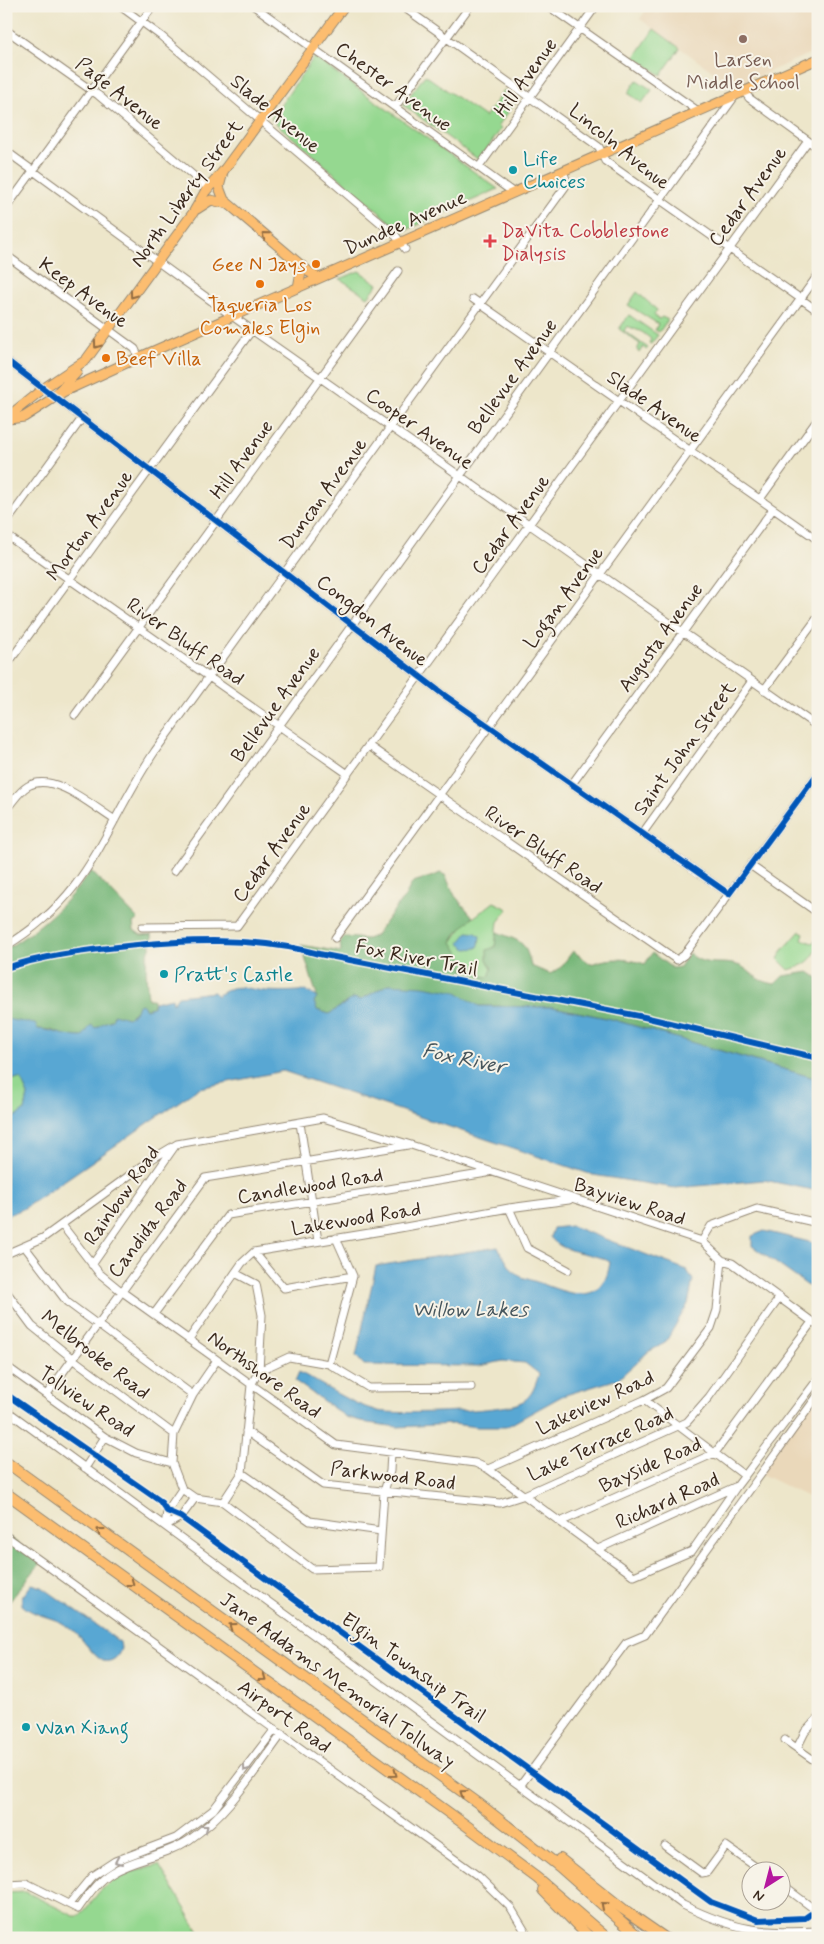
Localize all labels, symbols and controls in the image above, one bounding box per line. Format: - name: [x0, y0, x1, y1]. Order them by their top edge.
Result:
- street label: Hill Avenue: [488, 33, 564, 123]
- marker: Larsen Middle School: [737, 33, 749, 45]
- street label: Chester Avenue: [330, 36, 457, 139]
- place label: Larsen Middle School: [686, 47, 800, 97]
- street label: Page Avenue: [68, 51, 169, 139]
- street label: Slade Avenue: [224, 68, 326, 160]
- street label: Lincoln Avenue: [563, 98, 676, 196]
- street label: North Liberty Street: [125, 115, 250, 273]
- street label: Cedar Avenue: [703, 141, 794, 253]
- place label: Life Choices: [523, 146, 585, 196]
- marker: Life Choices: [507, 164, 519, 176]
- street label: Dundee Avenue: [340, 184, 471, 262]
- place label: DaVita Cobblestone Dialysis: [501, 218, 669, 268]
- one-way arrow: [262, 232, 271, 241]
- marker: DaVita Cobblestone Dialysis: [483, 234, 497, 248]
- street label: Keep Avenue: [33, 251, 133, 335]
- place label: Gee N Jays: [212, 252, 306, 279]
- marker: Gee N Jays: [310, 258, 322, 270]
- marker: Taqueria Los Comales Elgin: [254, 278, 266, 290]
- one-way arrow: [130, 289, 139, 299]
- place label: Taqueria Los Comales Elgin: [200, 292, 320, 343]
- street label: Bellevue Avenue: [462, 314, 564, 440]
- one-way arrow: [94, 339, 103, 349]
- place label: Beef Villa: [116, 346, 202, 373]
- marker: Beef Villa: [100, 352, 112, 364]
- street label: Slade Avenue: [601, 365, 707, 450]
- street label: Cooper Avenue: [360, 382, 479, 477]
- street label: Hill Avenue: [204, 415, 280, 505]
- street label: Duncan Avenue: [274, 432, 374, 555]
- street label: Morton Avenue: [41, 465, 140, 587]
- street label: Cedar Avenue: [466, 469, 557, 581]
- street label: Logan Avenue: [518, 541, 612, 656]
- street label: Congdon Avenue: [310, 569, 434, 674]
- street label: Augusta Avenue: [612, 578, 710, 698]
- street label: River Bluff Road: [121, 592, 249, 693]
- street label: Bellevue Avenue: [225, 642, 327, 768]
- street label: Saint John Street: [627, 676, 743, 821]
- street label: Cedar Avenue: [227, 797, 318, 909]
- street label: River Bluff Road: [479, 800, 607, 901]
- street label: Fox River Trail: [353, 933, 480, 984]
- place label: Pratt's Castle: [174, 962, 294, 989]
- marker: Pratt's Castle: [158, 968, 170, 980]
- water label: Fox River: [420, 1037, 511, 1082]
- street label: Rainbow Road: [78, 1141, 166, 1251]
- street label: Candlewood Road: [235, 1162, 385, 1211]
- street label: Bayview Road: [570, 1172, 689, 1233]
- street label: Candida Road: [102, 1174, 194, 1284]
- street label: Lakewood Road: [290, 1196, 423, 1243]
- water label: Willow Lakes: [412, 1296, 529, 1324]
- street label: Melbrooke Road: [35, 1304, 155, 1406]
- street label: Northshore Road: [202, 1325, 326, 1426]
- street label: Tollview Road: [33, 1360, 139, 1444]
- street label: Lakeview Road: [532, 1364, 659, 1442]
- street label: Lake Terrace Road: [523, 1400, 678, 1489]
- street label: Bayside Road: [595, 1431, 706, 1500]
- street label: Parkwood Road: [329, 1455, 457, 1498]
- street label: Richard Road: [611, 1466, 724, 1536]
- one-way arrow: [96, 1528, 106, 1537]
- one-way arrow: [125, 1577, 135, 1586]
- street label: Jane Addams Memorial Tollway: [214, 1587, 460, 1776]
- street label: Elgin Township Trail: [334, 1607, 491, 1731]
- one-way arrow: [228, 1623, 238, 1632]
- one-way arrow: [257, 1672, 267, 1681]
- street label: Airport Road: [232, 1674, 336, 1760]
- place label: Wan Xiang: [36, 1715, 129, 1744]
- marker: Wan Xiang: [20, 1721, 32, 1733]
- one-way arrow: [243, 1762, 252, 1772]
- one-way arrow: [388, 1768, 397, 1776]
- one-way arrow: [459, 1790, 469, 1799]
- one-way arrow: [199, 1826, 208, 1834]
- one-way arrow: [114, 1854, 123, 1865]
- north arrow: [742, 1862, 792, 1912]
- text: N: [750, 1886, 768, 1906]
- one-way arrow: [600, 1902, 609, 1911]

